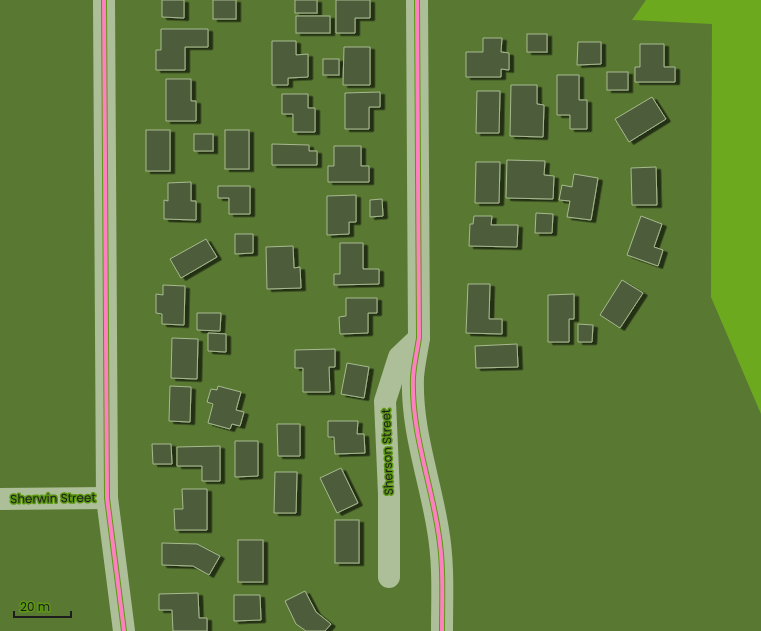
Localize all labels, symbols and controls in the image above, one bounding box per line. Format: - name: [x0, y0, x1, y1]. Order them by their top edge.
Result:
- street label: Sherson Street: [377, 408, 397, 496]
- street label: Sherwin Street: [10, 489, 96, 507]
- scale bar: [14, 593, 71, 619]
- text: 20 m: [20, 598, 50, 615]

